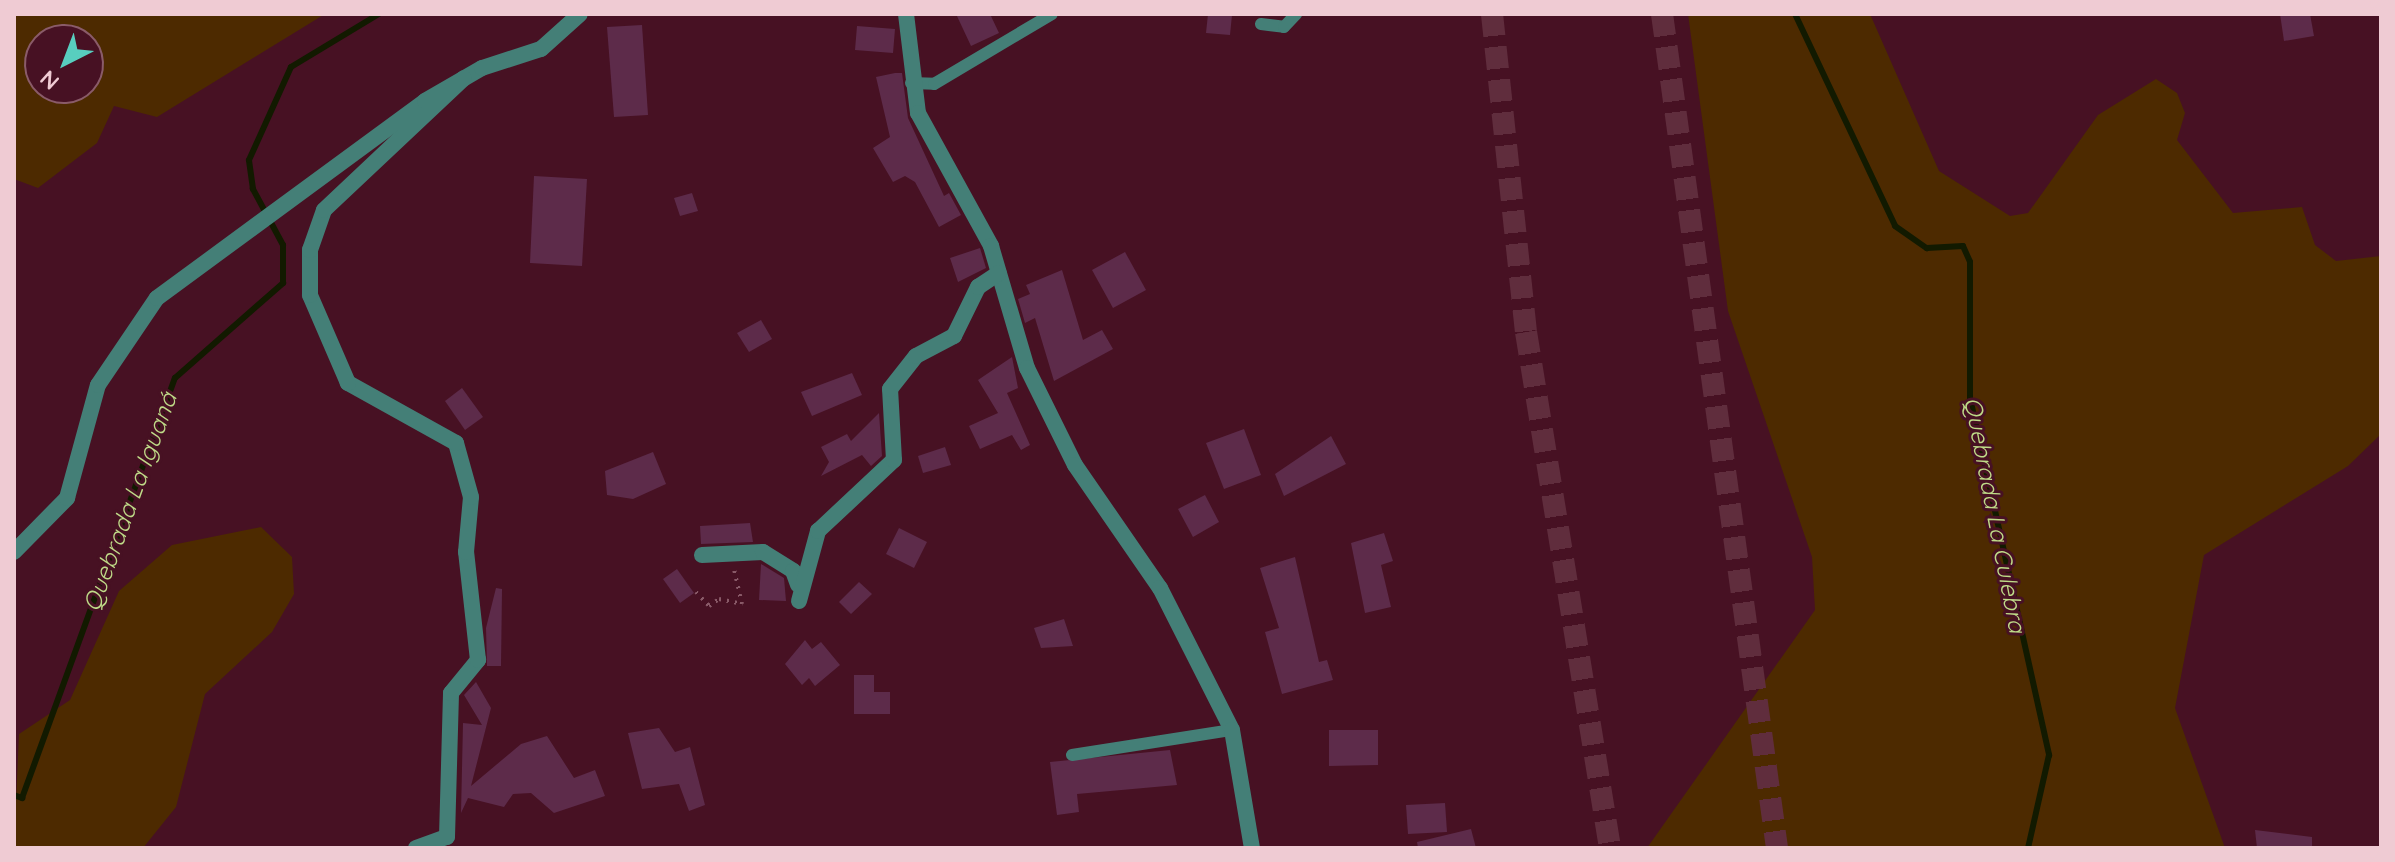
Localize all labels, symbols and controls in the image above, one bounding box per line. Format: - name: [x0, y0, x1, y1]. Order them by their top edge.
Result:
- north arrow: [24, 24, 104, 104]
- text: N: [34, 65, 65, 96]
- water label: Quebrada La Iguaná: [77, 389, 183, 615]
- water label: Quebrada La Culebra: [1958, 395, 2032, 635]

